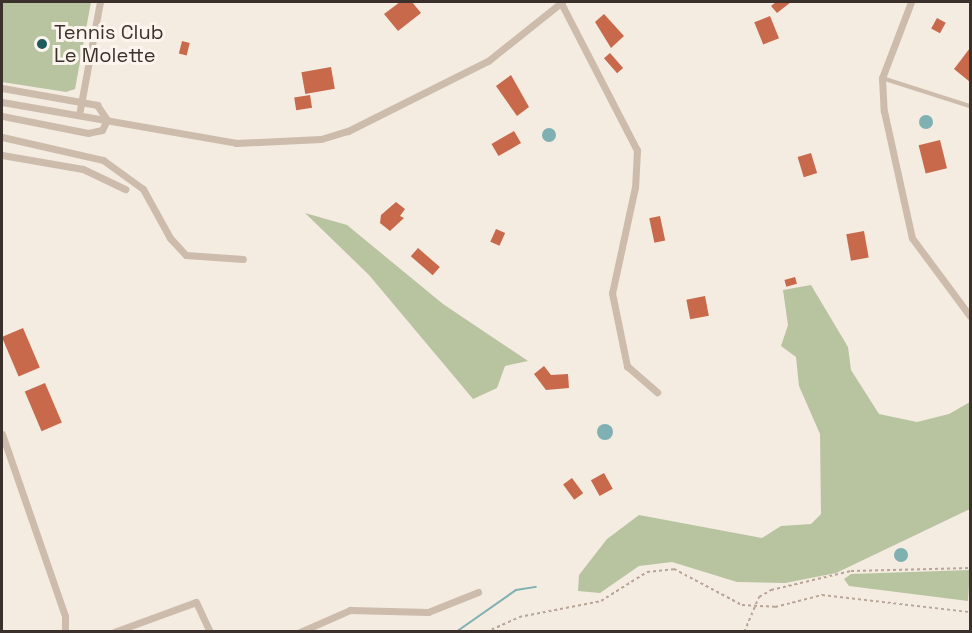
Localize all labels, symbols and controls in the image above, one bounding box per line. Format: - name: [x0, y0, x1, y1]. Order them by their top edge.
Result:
- place label: Tennis Club Le Molette: [54, 20, 164, 67]
- marker: Tennis Club Le Molette: [35, 37, 49, 51]

